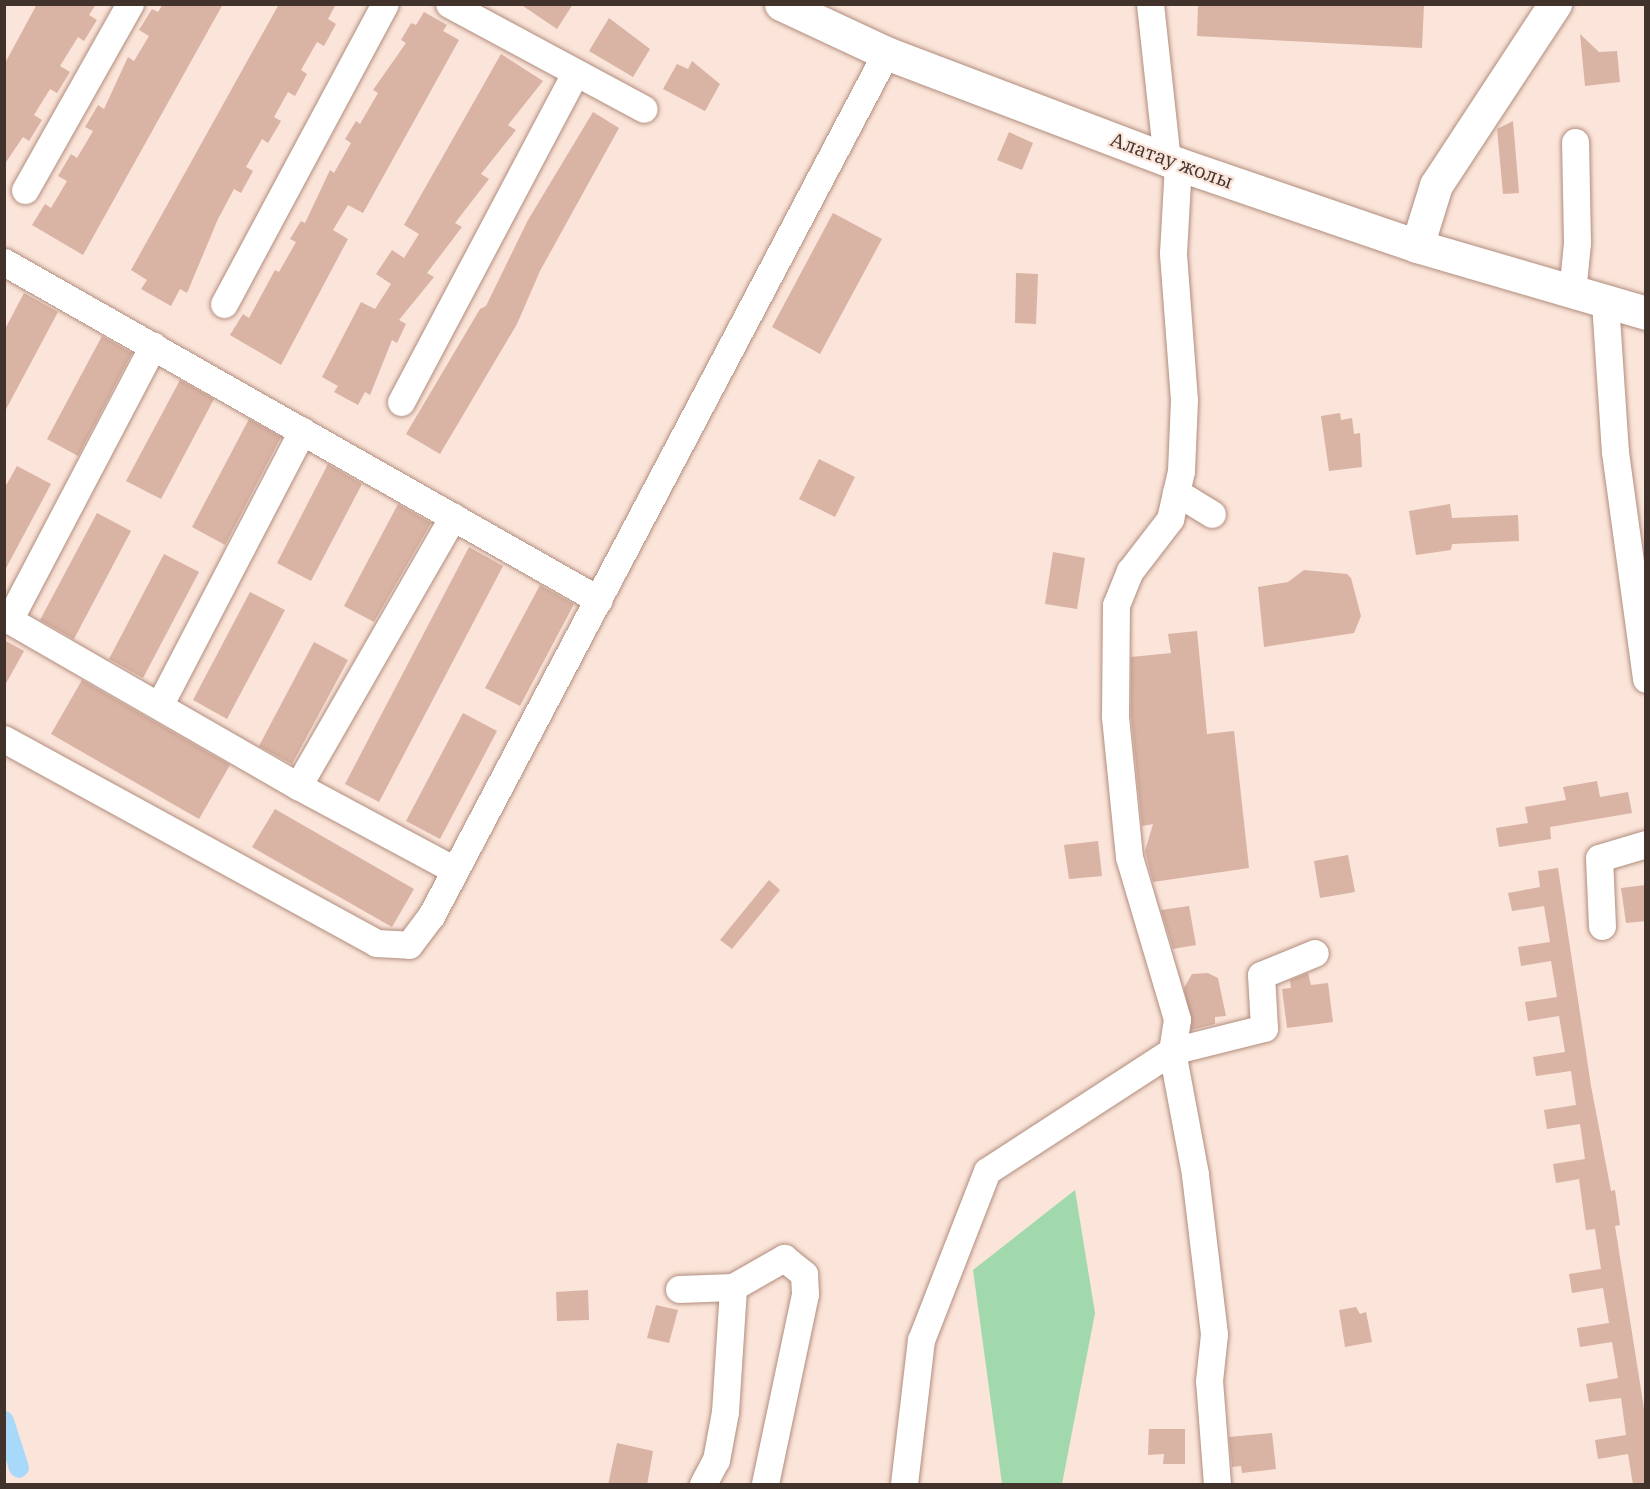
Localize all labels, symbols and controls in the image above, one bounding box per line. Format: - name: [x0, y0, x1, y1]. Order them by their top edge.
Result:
- street label: Алатау жолы: [1108, 127, 1236, 193]

